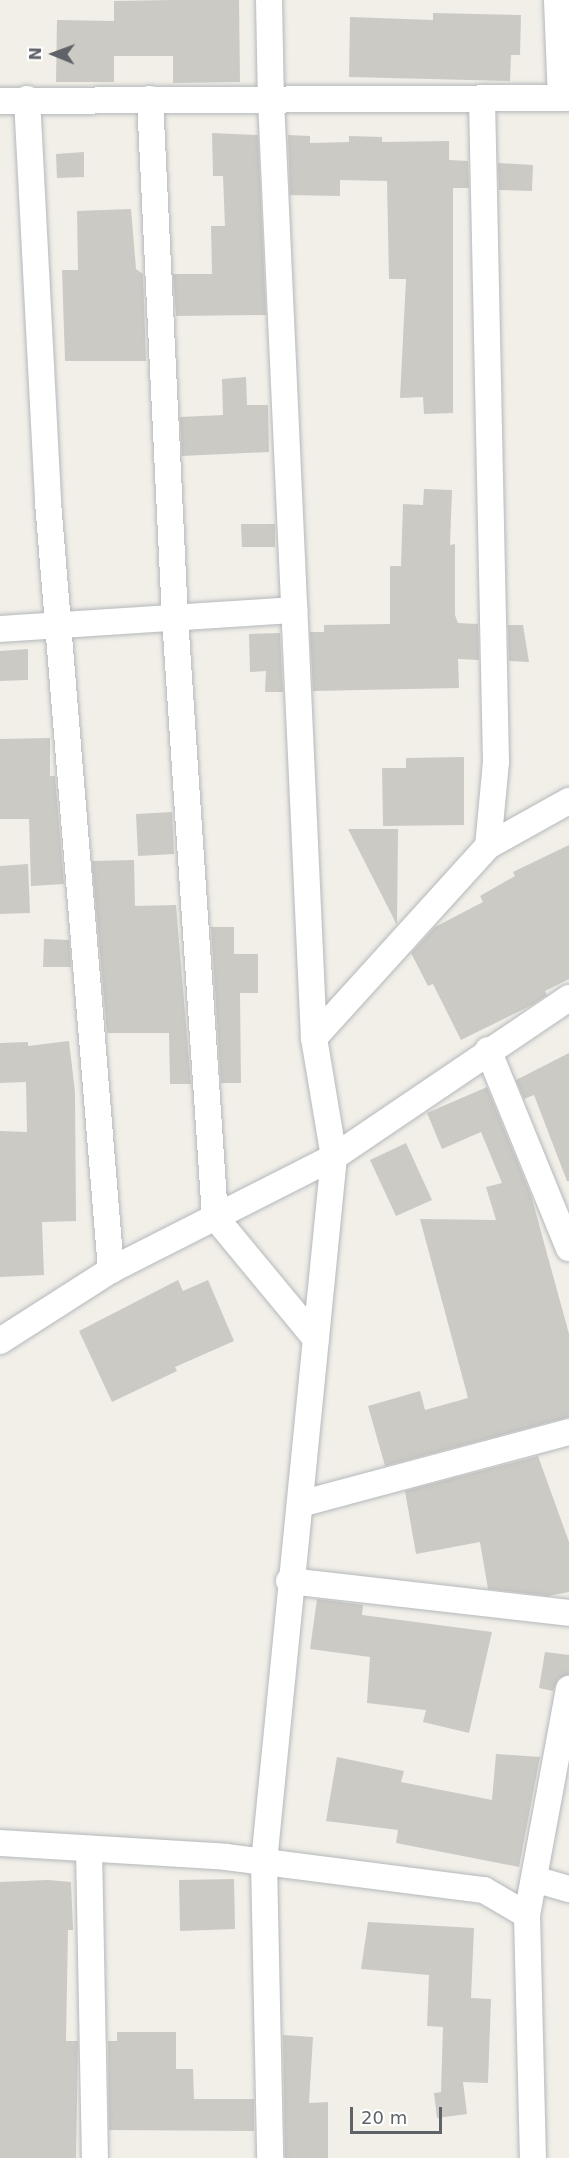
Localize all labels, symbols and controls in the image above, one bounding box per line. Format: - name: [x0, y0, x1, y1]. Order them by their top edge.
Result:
- north arrow: [24, 24, 84, 84]
- text: N: [26, 47, 45, 61]
- scale bar: [353, 2095, 444, 2133]
- text: 20 m: [361, 2107, 407, 2128]

